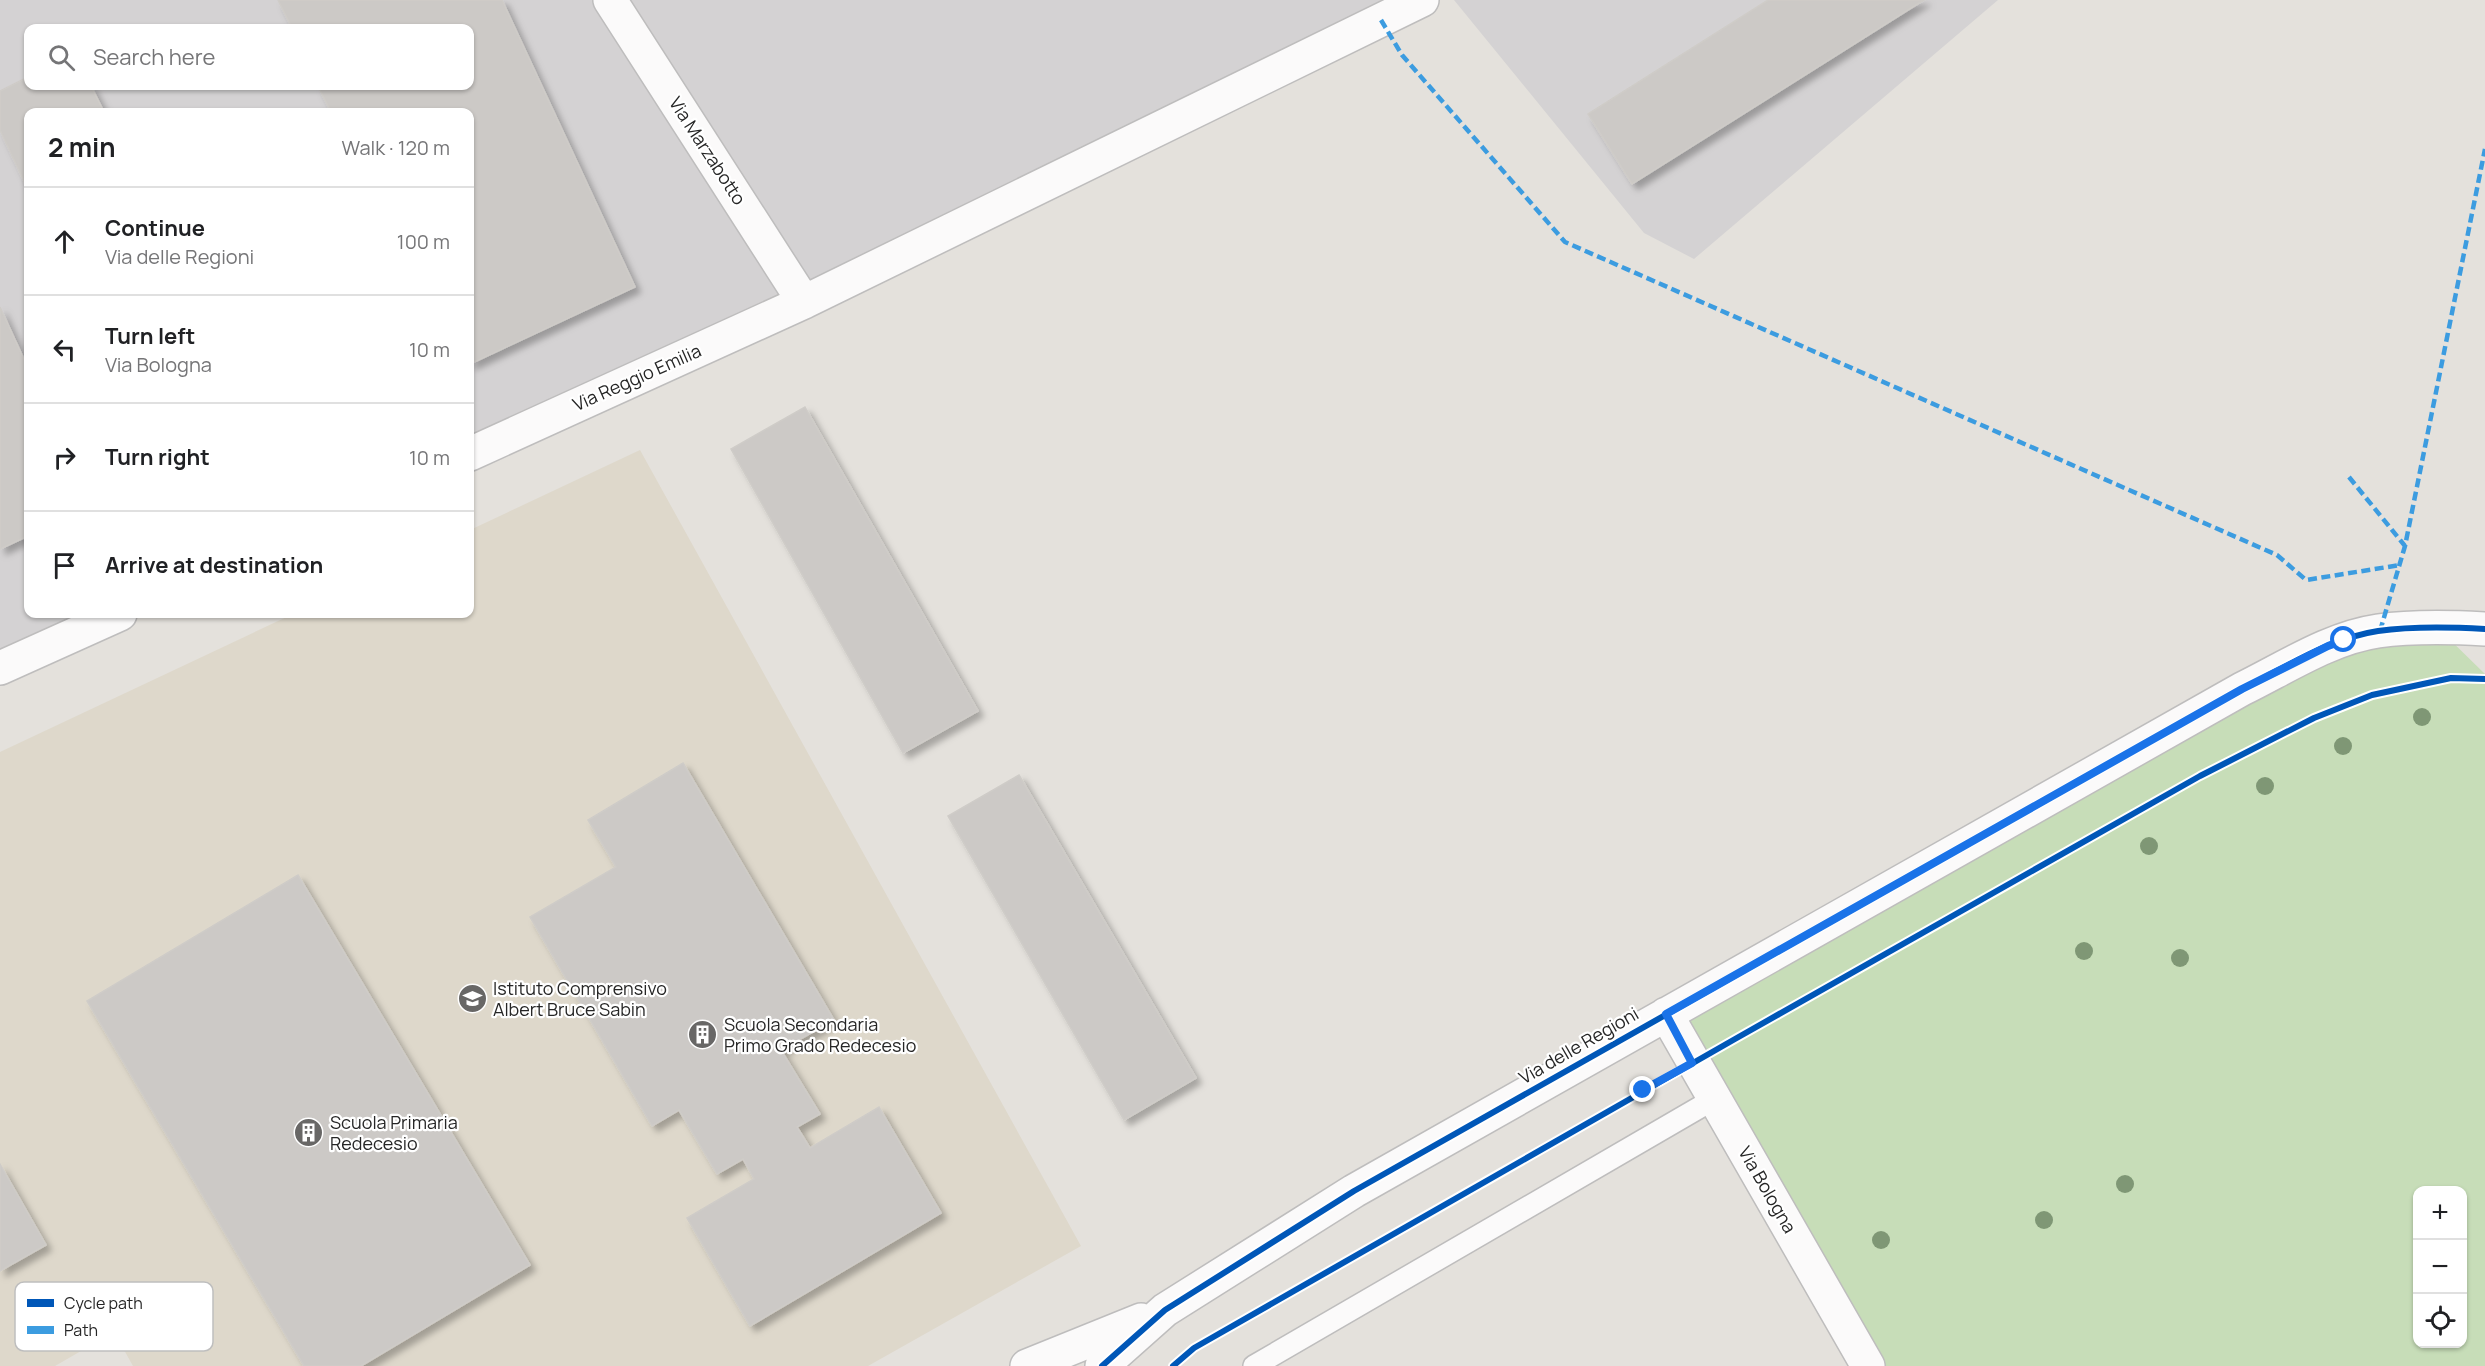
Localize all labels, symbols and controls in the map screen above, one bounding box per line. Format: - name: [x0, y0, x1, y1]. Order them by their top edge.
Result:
- search box: [24, 24, 474, 90]
- icon: search: [45, 41, 78, 74]
- text: Search here: [93, 42, 215, 72]
- street label: Via Marzabotto: [664, 92, 752, 209]
- text: 2 min: [48, 129, 116, 165]
- text: Walk · 120 m: [342, 134, 450, 161]
- text: Continue: [105, 213, 205, 243]
- icon: ahead: [48, 225, 81, 258]
- text: 100 m: [397, 228, 450, 255]
- text: Via delle Regioni: [105, 243, 254, 270]
- text: Turn left: [105, 321, 195, 351]
- icon: left: [48, 333, 81, 366]
- text: 10 m: [409, 336, 450, 363]
- street label: Via Reggio Emilia: [569, 338, 705, 416]
- text: Via Bologna: [105, 351, 212, 378]
- icon: right: [48, 441, 81, 474]
- text: Turn right: [105, 442, 210, 472]
- text: 10 m: [409, 444, 450, 471]
- icon: arrive: [48, 549, 81, 582]
- text: Arrive at destination: [105, 550, 323, 580]
- route start: [2330, 626, 2356, 652]
- place label: Istituto Comprensivo Albert Bruce Sabin: [493, 976, 667, 1021]
- school or university icon: Istituto Comprensivo Albert Bruce Sabin: [456, 983, 488, 1015]
- street label: Via delle Regioni: [1514, 1001, 1643, 1089]
- place label: Scuola Secondaria Primo Grado Redecesio: [724, 1012, 916, 1057]
- building icon: Scuola Secondaria Primo Grado Redecesio: [687, 1019, 719, 1051]
- route end: [1629, 1076, 1655, 1102]
- place label: Scuola Primaria Redecesio: [330, 1110, 458, 1155]
- building icon: Scuola Primaria Redecesio: [293, 1117, 325, 1149]
- street label: Via Bologna: [1733, 1142, 1802, 1237]
- map controls: [2413, 1186, 2467, 1348]
- button: +: [2413, 1186, 2467, 1240]
- button: −: [2413, 1240, 2467, 1294]
- legend: [15, 1282, 213, 1351]
- text: Cycle path: [64, 1292, 143, 1314]
- button: locate: [2413, 1294, 2467, 1348]
- text: Path: [64, 1319, 98, 1341]

